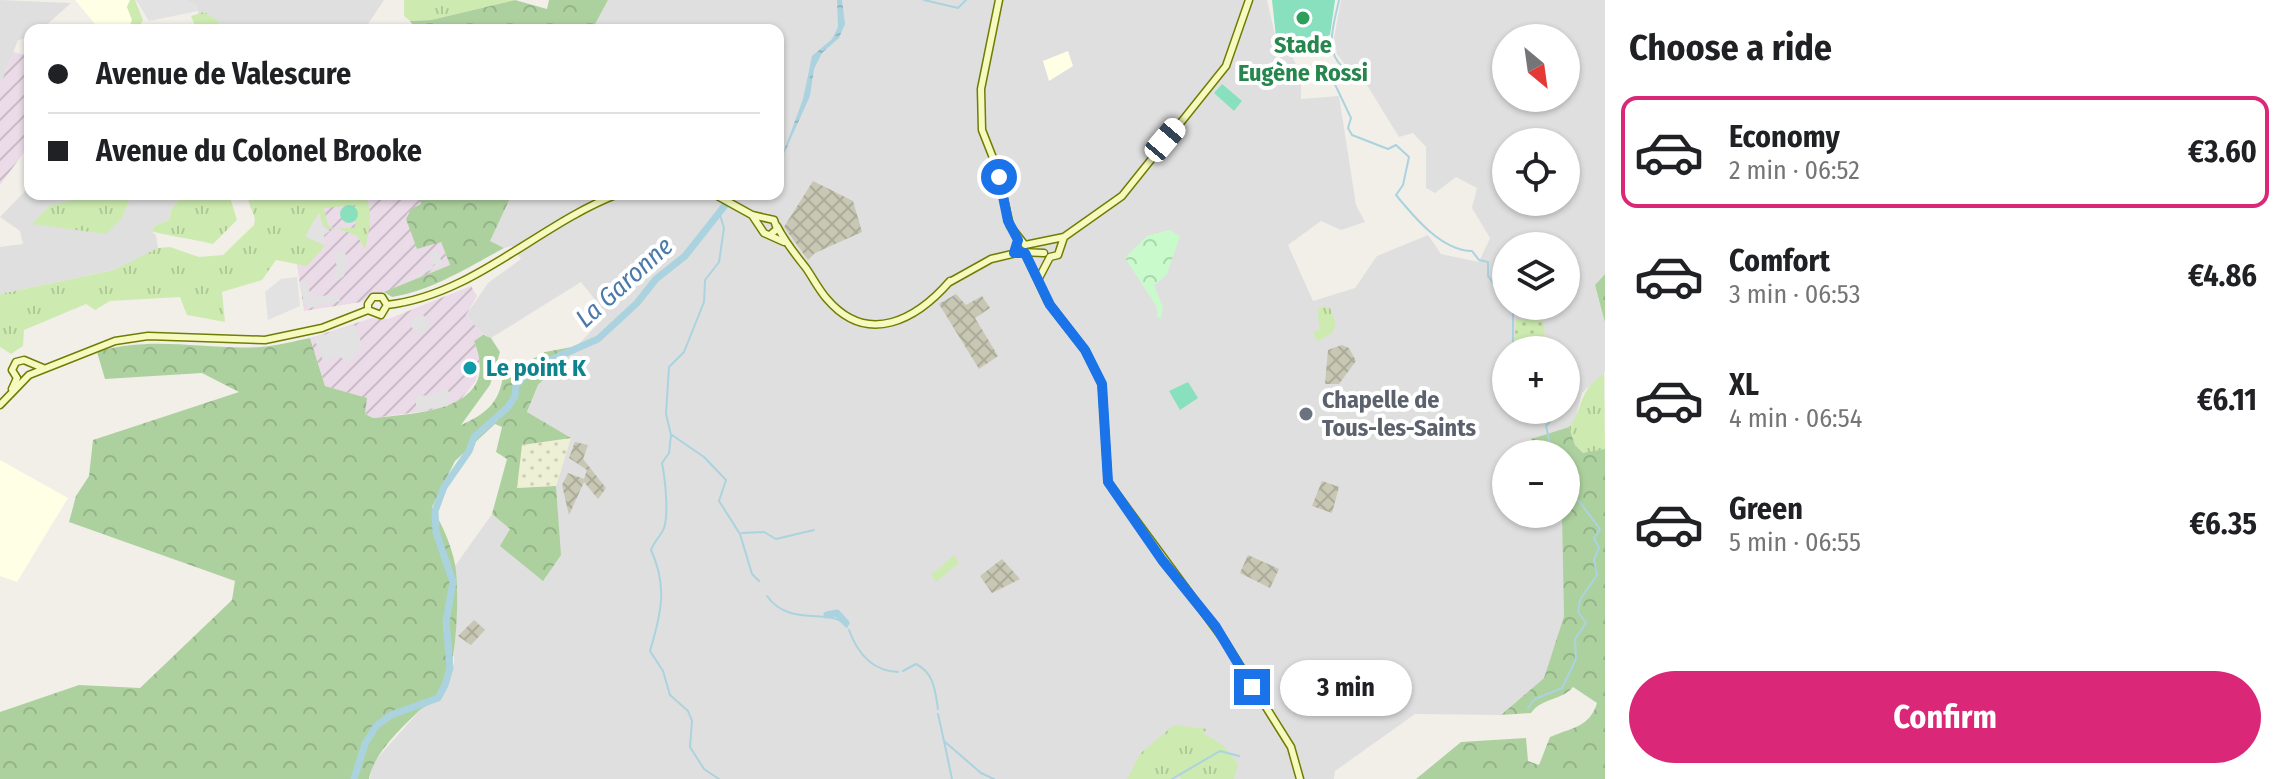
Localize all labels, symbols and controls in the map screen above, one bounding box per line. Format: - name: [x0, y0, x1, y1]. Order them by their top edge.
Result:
- marker: Stade Eugène Rossi: [1294, 9, 1312, 27]
- north arrow: [1492, 24, 1580, 112]
- map controls: [1492, 24, 1580, 528]
- text: Choose a ride: [1629, 26, 1832, 70]
- place label: Stade Eugène Rossi: [1238, 31, 1368, 87]
- text: Avenue de Valescure: [96, 56, 351, 92]
- car: [1140, 114, 1190, 166]
- icon: car: [1633, 116, 1705, 188]
- text: Economy: [1729, 119, 1840, 155]
- button: locate: [1492, 128, 1580, 216]
- text: Avenue du Colonel Brooke: [96, 133, 422, 169]
- text: €3.60: [2188, 134, 2257, 170]
- text: 2 min · 06:52: [1729, 155, 1860, 186]
- route start: [981, 159, 1017, 195]
- water label: La Garonne: [569, 231, 679, 334]
- button: layers: [1492, 232, 1580, 320]
- icon: car: [1633, 240, 1705, 312]
- text: Comfort: [1729, 243, 1830, 279]
- text: €4.86: [2188, 258, 2257, 294]
- text: 3 min · 06:53: [1729, 279, 1860, 310]
- button: +: [1492, 336, 1580, 424]
- place label: Le point K: [486, 354, 587, 382]
- marker: Le point K: [461, 359, 479, 377]
- icon: car: [1633, 364, 1705, 436]
- text: XL: [1729, 367, 1759, 403]
- text: €6.11: [2197, 382, 2257, 418]
- place label: Chapelle de Tous-les-Saints: [1322, 386, 1477, 442]
- text: 4 min · 06:54: [1729, 403, 1862, 434]
- marker: Chapelle de Tous-les-Saints: [1297, 405, 1315, 423]
- button: −: [1492, 440, 1580, 528]
- icon: car: [1633, 488, 1705, 560]
- text: Green: [1729, 491, 1803, 527]
- text: €6.35: [2190, 506, 2257, 542]
- text: 5 min · 06:55: [1729, 527, 1861, 558]
- callout: 3 min: [1280, 659, 1412, 715]
- route end: [1234, 669, 1270, 705]
- button: Confirm: [1629, 671, 2261, 763]
- text: 3 min: [1317, 672, 1375, 703]

